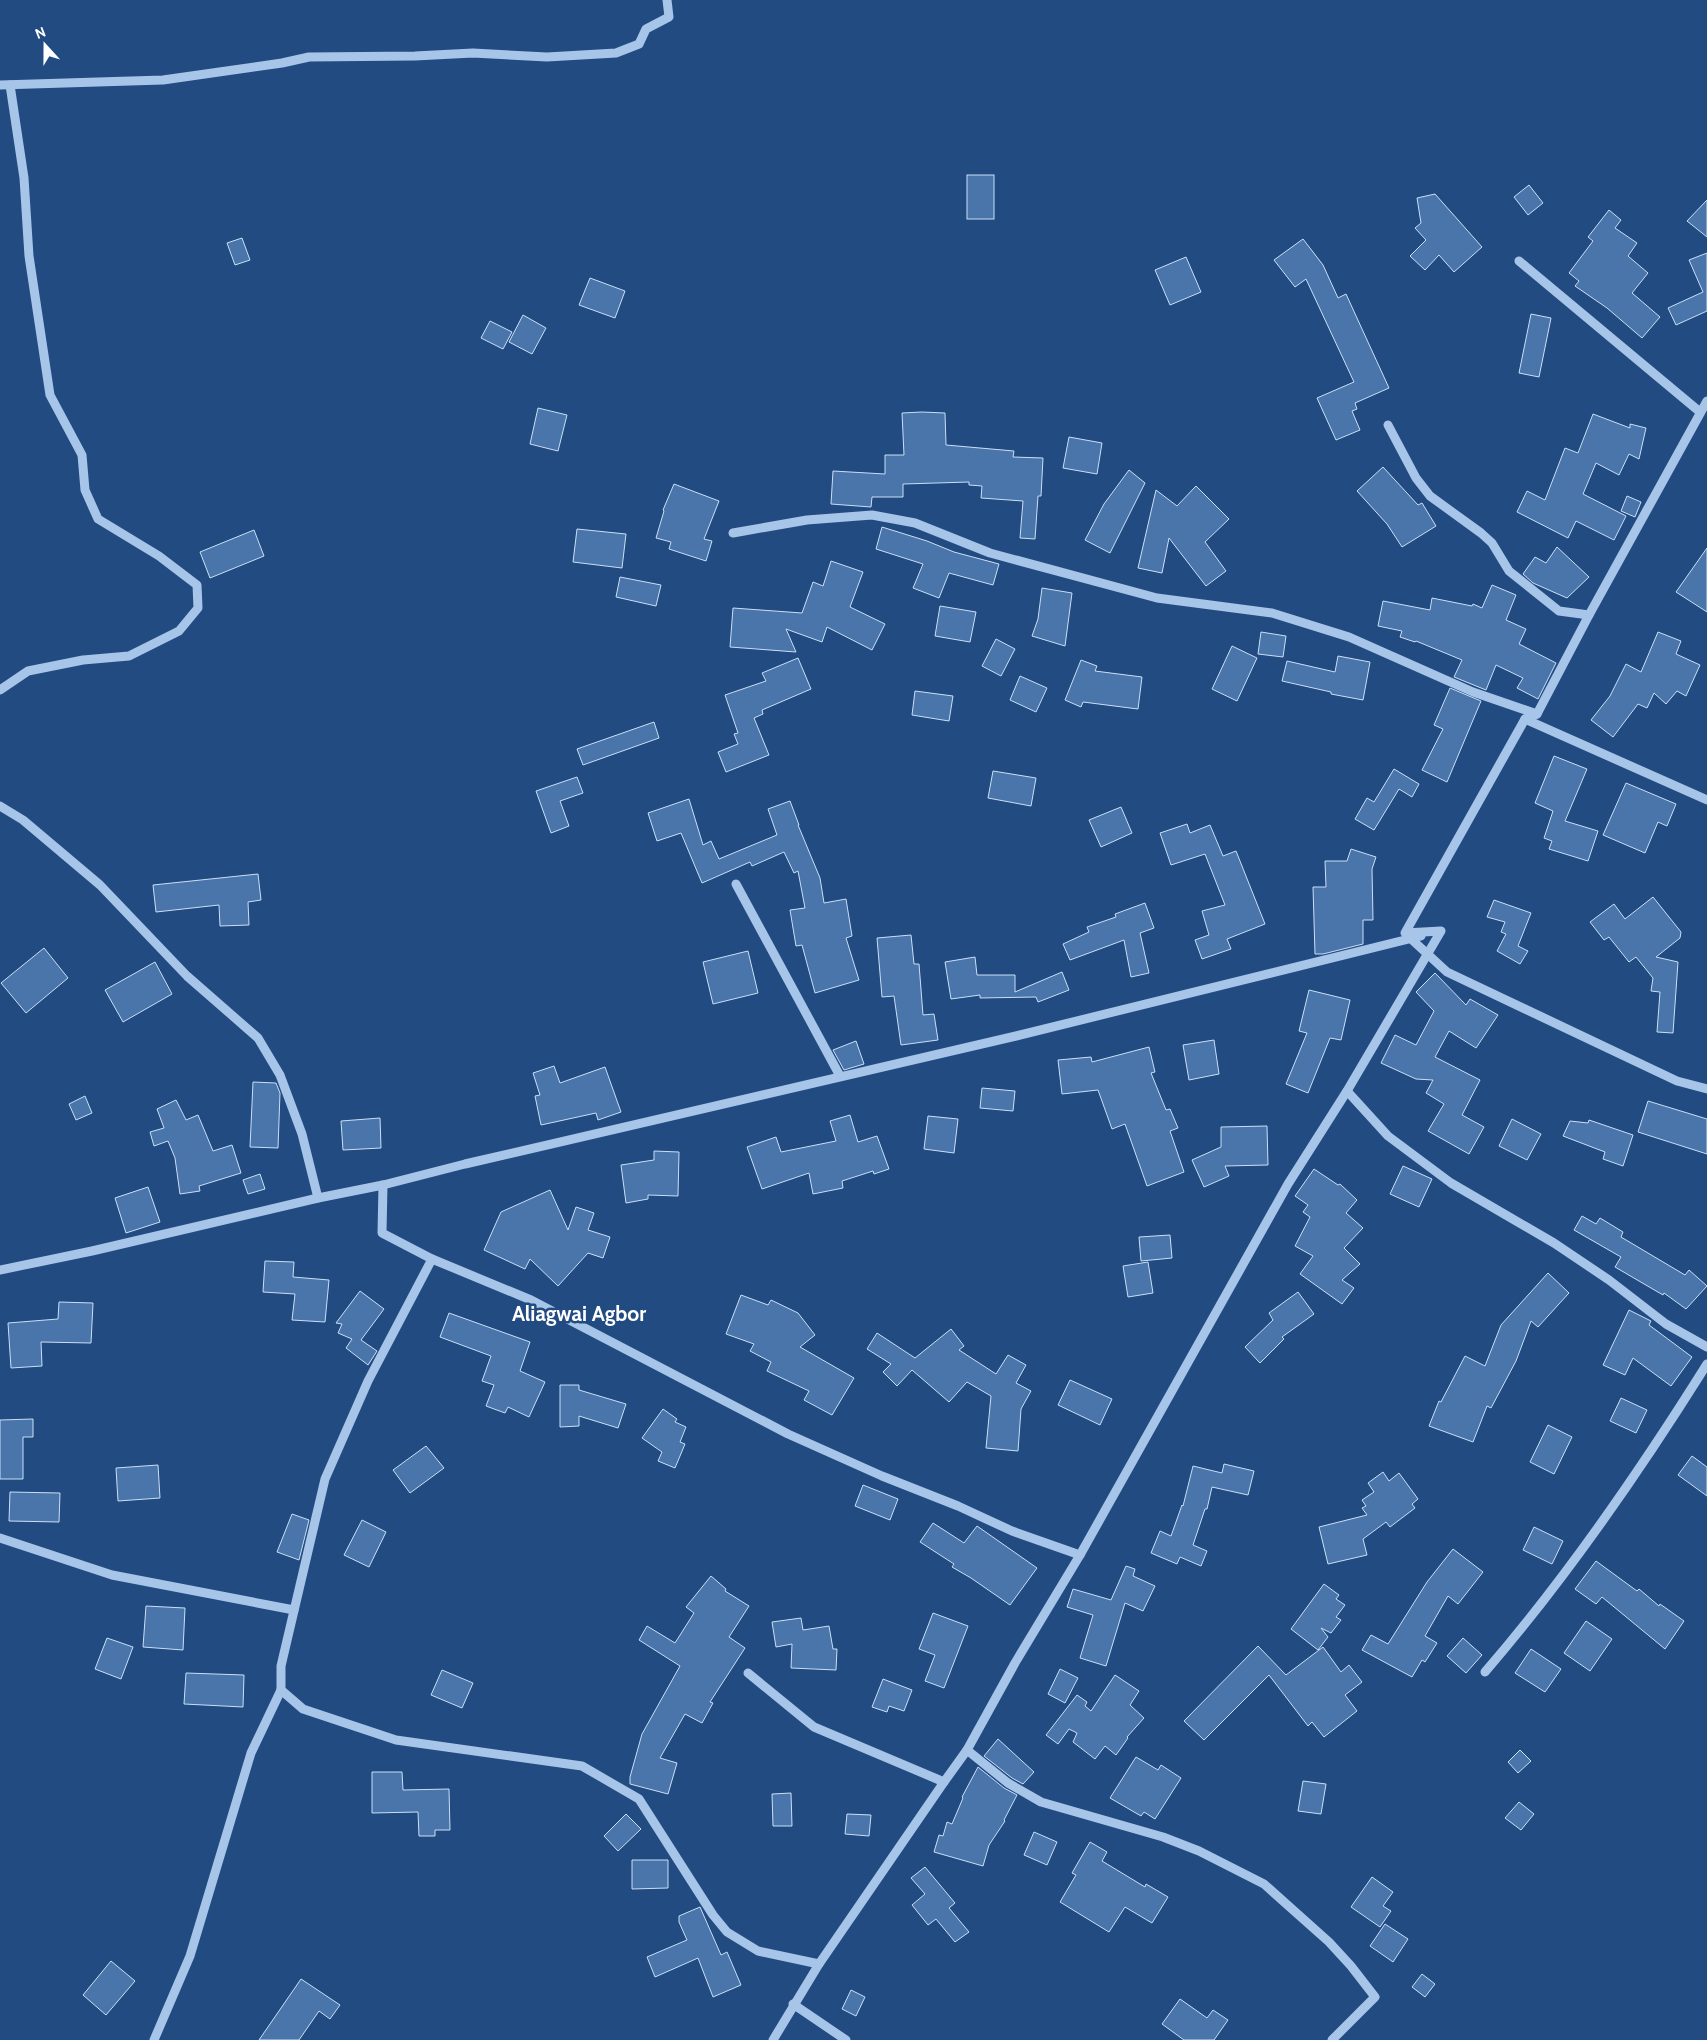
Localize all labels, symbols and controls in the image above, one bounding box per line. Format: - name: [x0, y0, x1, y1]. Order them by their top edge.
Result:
- north arrow: [20, 20, 70, 70]
- text: N: [32, 23, 48, 43]
- district label: Aliagwai Agbor: [512, 1301, 646, 1326]

